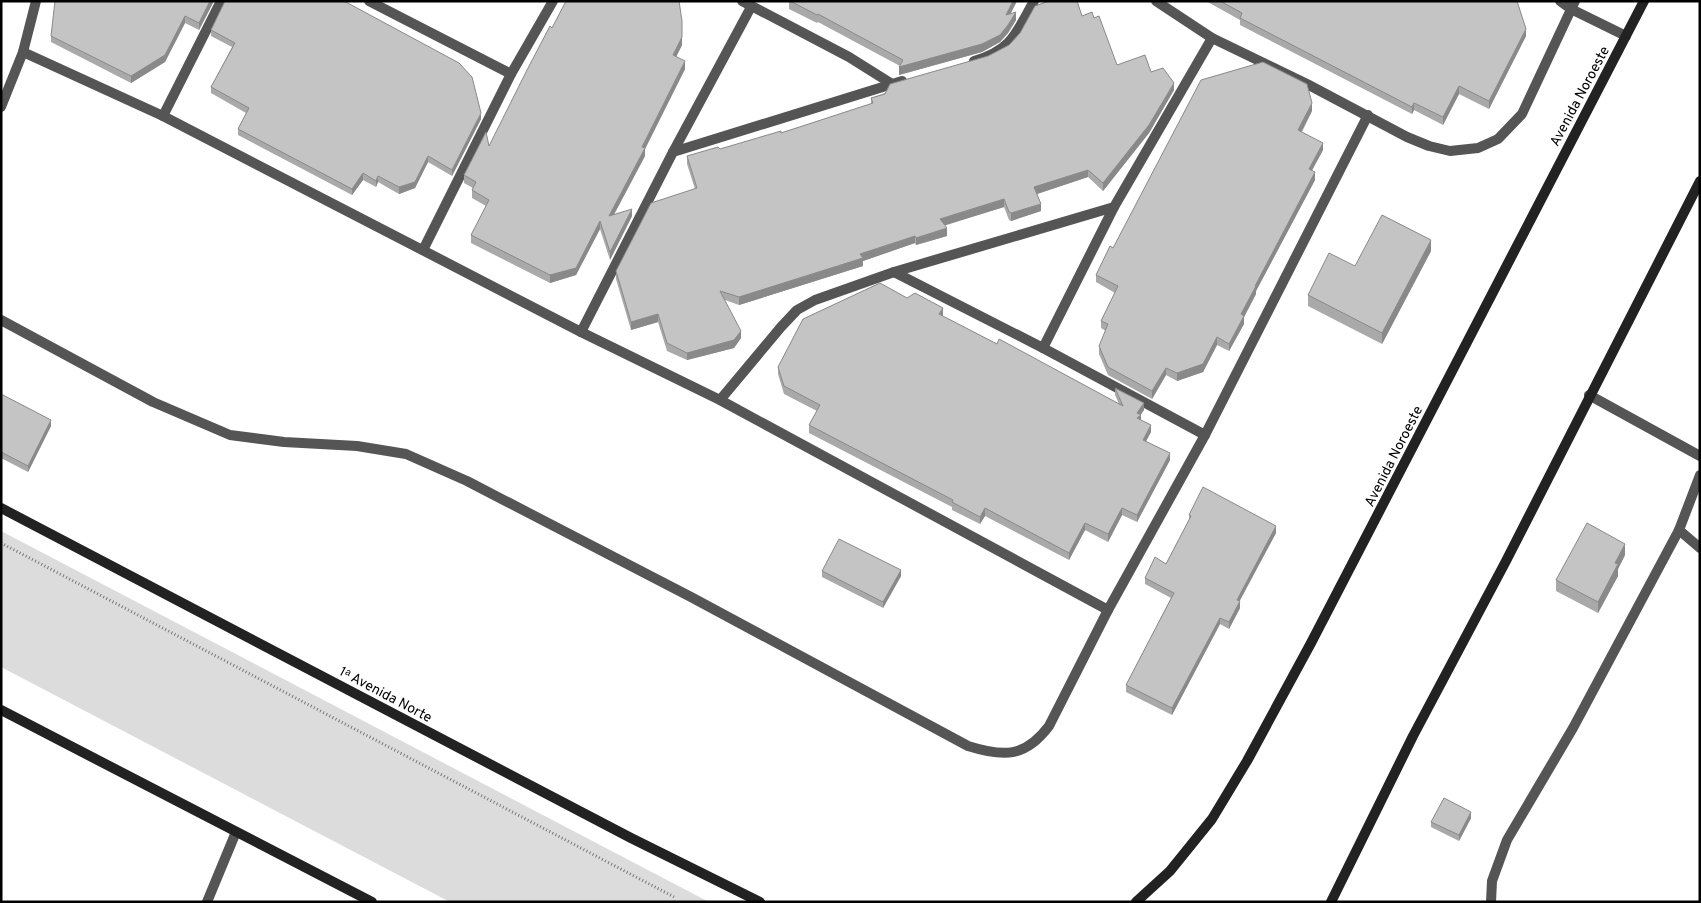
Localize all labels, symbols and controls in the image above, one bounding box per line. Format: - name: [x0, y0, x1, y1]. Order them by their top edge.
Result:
- street label: Avenida Noroeste: [1547, 44, 1614, 150]
- street label: Avenida Noroeste: [1362, 403, 1427, 510]
- street label: 1ᵃ Avenida Norte: [336, 664, 435, 727]

